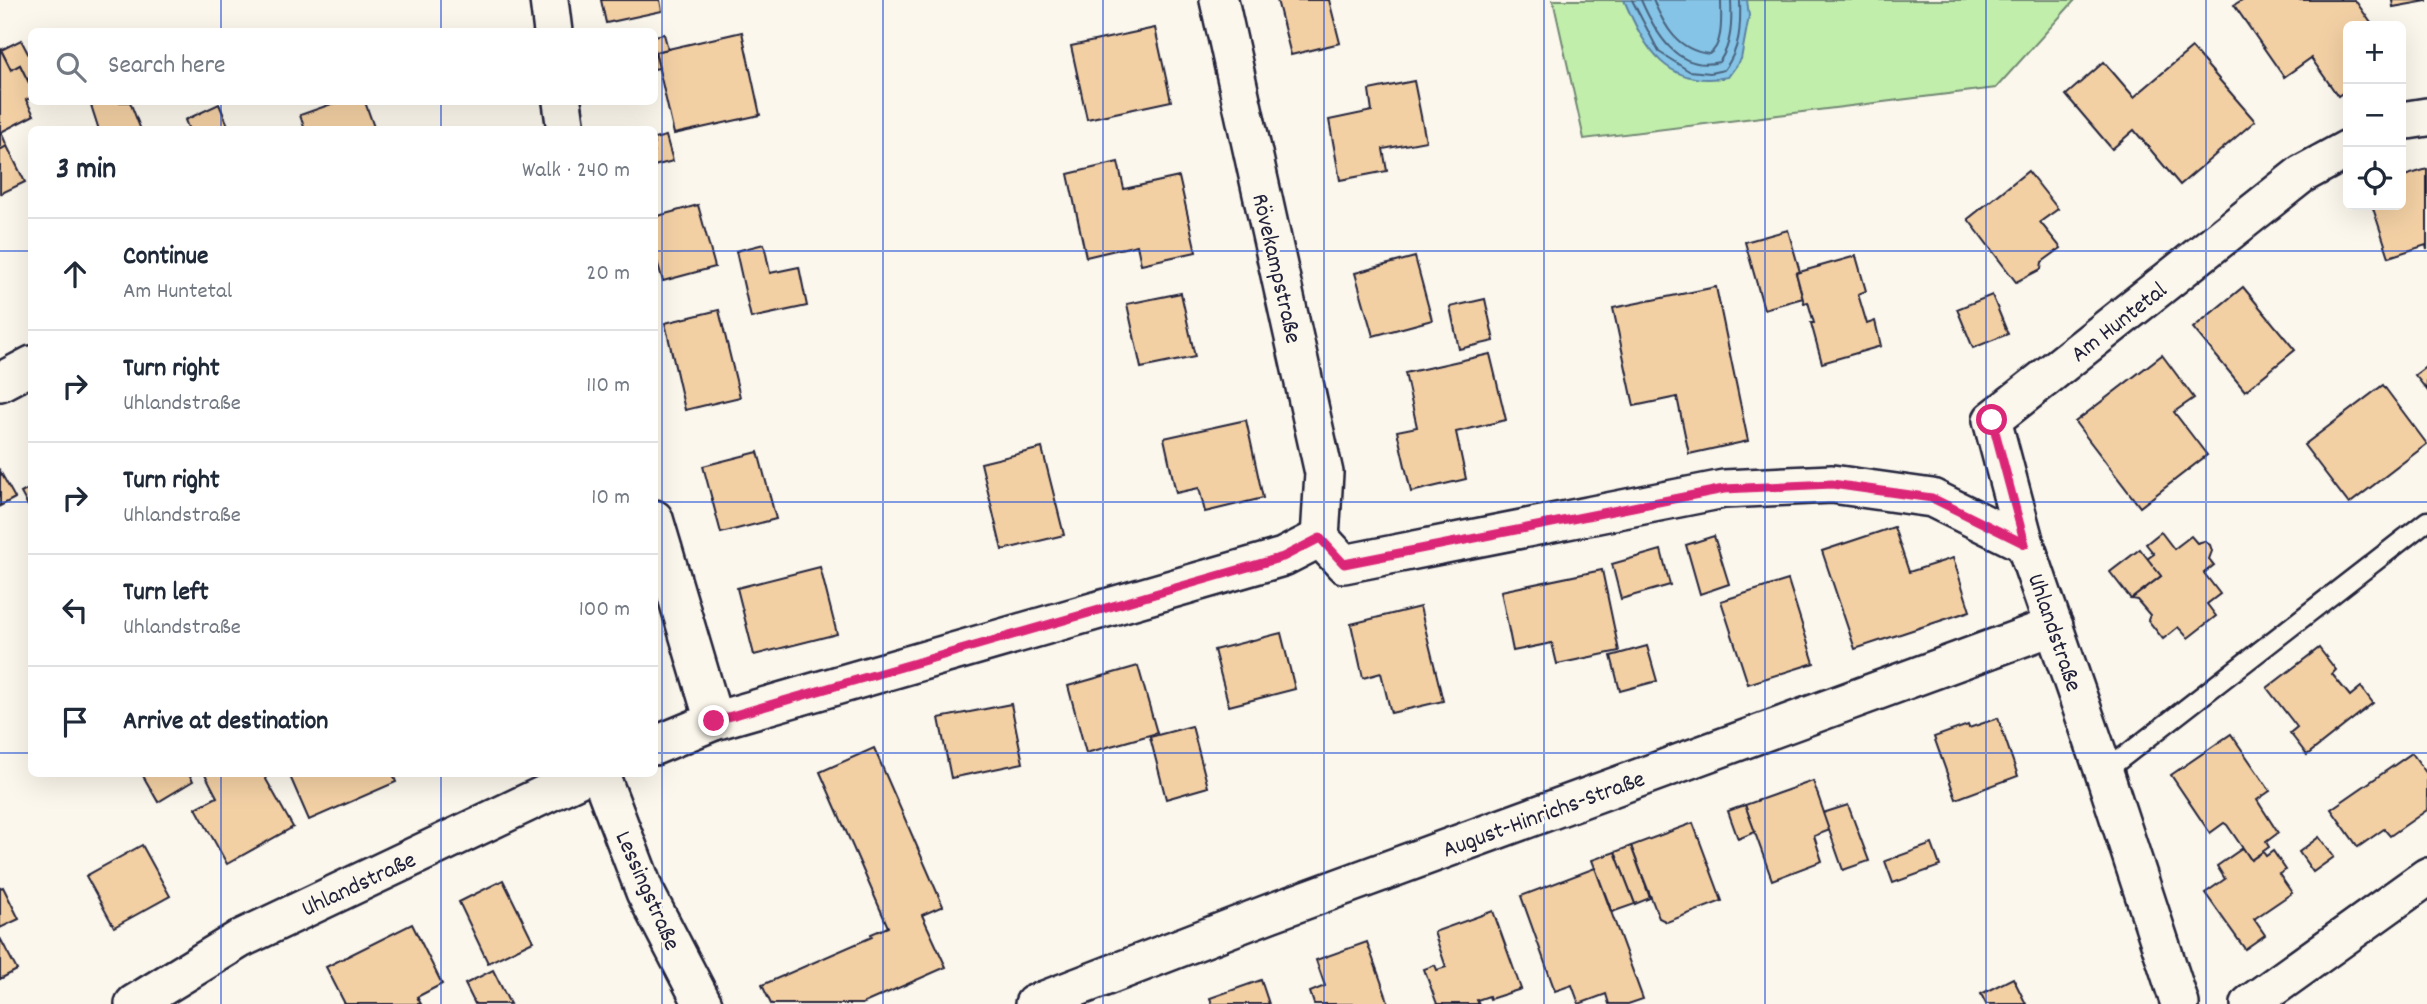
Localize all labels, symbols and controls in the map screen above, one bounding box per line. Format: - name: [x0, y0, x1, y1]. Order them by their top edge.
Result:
- map controls: [2343, 21, 2406, 210]
- button: +: [2343, 21, 2406, 84]
- search box: [28, 28, 658, 105]
- icon: search: [52, 48, 90, 86]
- text: Search here: [108, 48, 226, 85]
- button: −: [2343, 84, 2406, 147]
- button: locate: [2343, 147, 2406, 210]
- text: 3 min: [56, 150, 116, 193]
- text: Walk · 240 m: [522, 155, 630, 188]
- street label: Rövekampstraße: [1241, 190, 1309, 347]
- text: Continue: [123, 239, 208, 276]
- icon: ahead: [56, 255, 94, 293]
- text: 20 m: [586, 258, 630, 291]
- street label: Am Huntetal: [2064, 275, 2175, 372]
- text: Am Huntetal: [123, 276, 232, 309]
- text: Turn right: [123, 351, 220, 388]
- icon: right: [56, 367, 94, 405]
- text: 110 m: [586, 370, 630, 403]
- text: Uhlandstraße: [123, 388, 241, 421]
- route start: [1976, 404, 2007, 435]
- text: Turn right: [123, 463, 220, 500]
- icon: right: [56, 479, 94, 517]
- text: 10 m: [591, 482, 630, 515]
- text: Uhlandstraße: [123, 500, 241, 533]
- street label: Uhlandstraße: [2017, 569, 2089, 697]
- text: Turn left: [123, 575, 209, 612]
- icon: left: [56, 591, 94, 629]
- text: 100 m: [579, 594, 630, 627]
- text: Uhlandstraße: [123, 612, 241, 645]
- icon: arrive: [56, 703, 94, 741]
- text: Arrive at destination: [123, 704, 328, 741]
- route end: [698, 705, 729, 736]
- street label: August-Hinrichs-Straße: [1438, 763, 1650, 868]
- street label: Lessingstraße: [605, 826, 688, 956]
- street label: Uhlandstraße: [296, 844, 422, 927]

